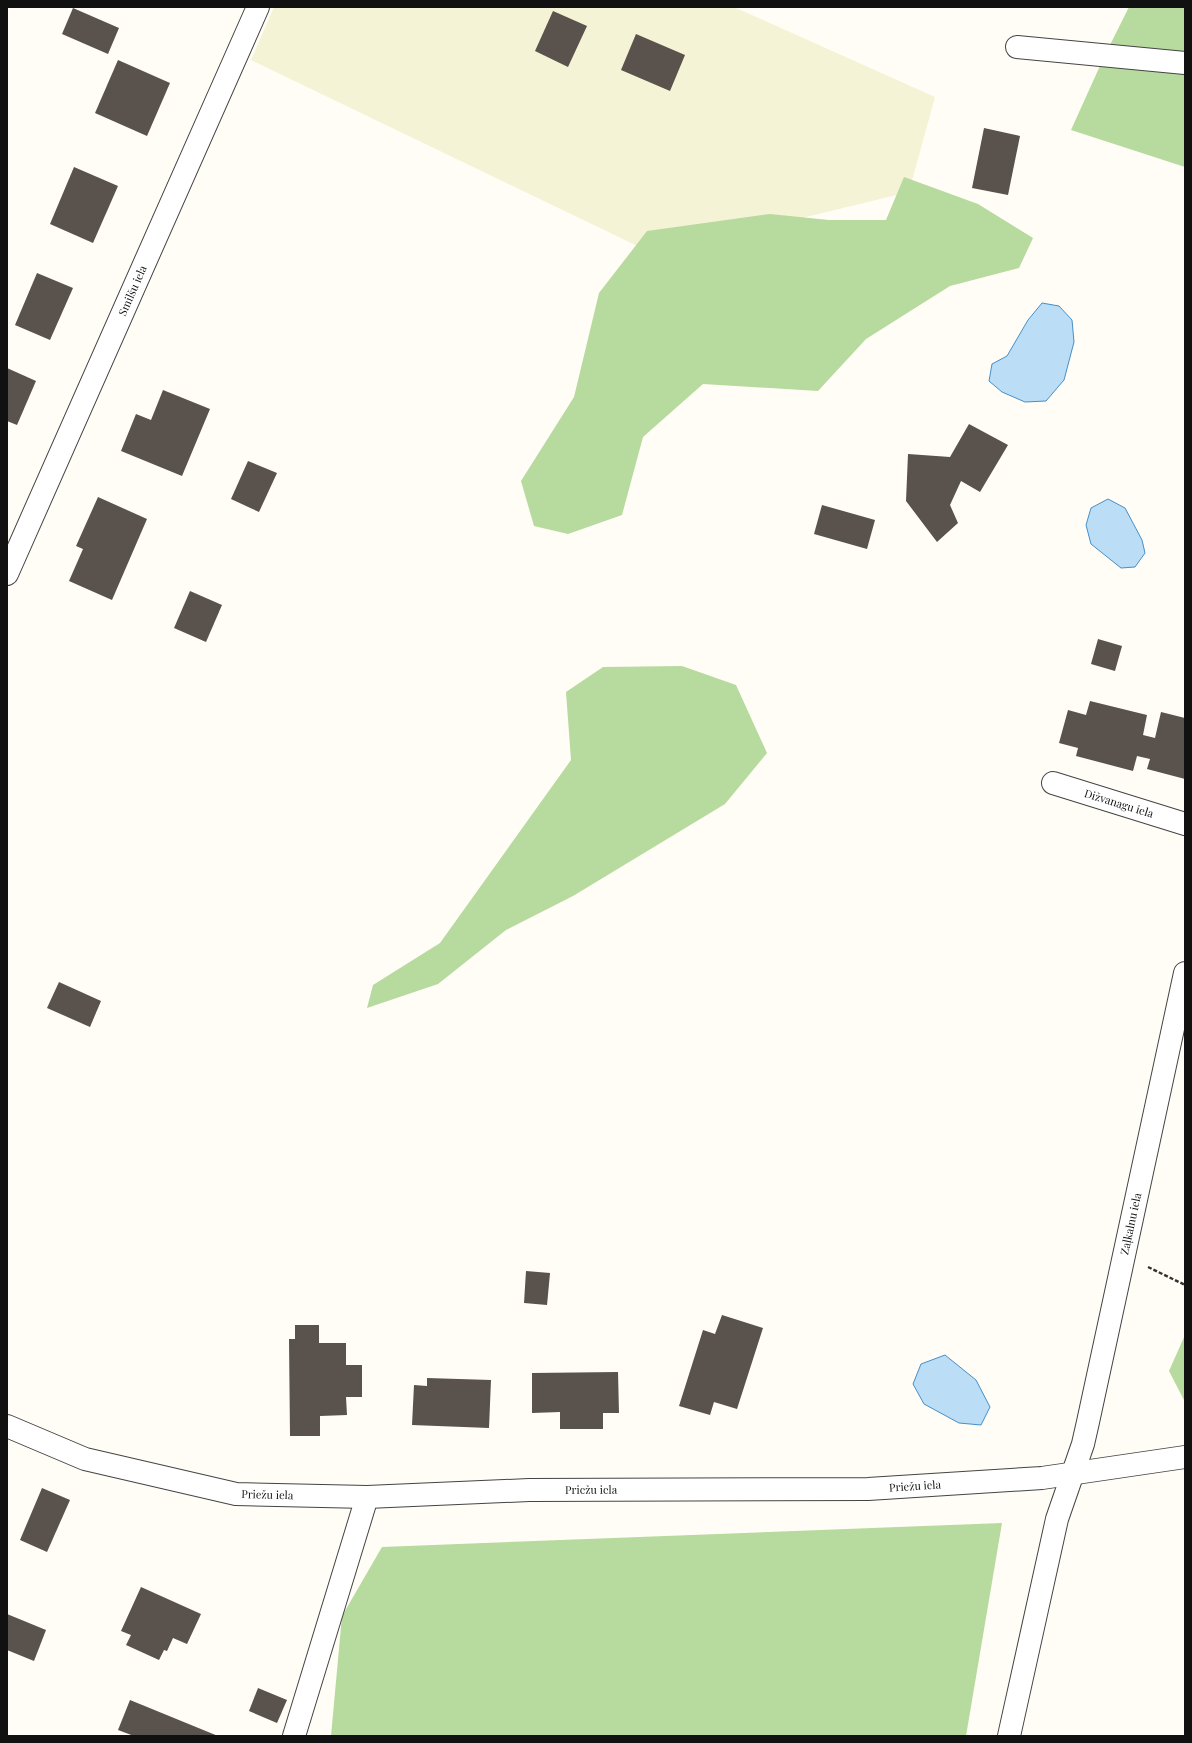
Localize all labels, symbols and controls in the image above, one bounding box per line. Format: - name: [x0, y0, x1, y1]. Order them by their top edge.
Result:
- street label: Smilšu iela: [114, 262, 150, 318]
- street label: Dižvanagu iela: [1083, 785, 1156, 821]
- street label: Zaļkalnu iela: [1116, 1191, 1144, 1256]
- street label: Priežu iela: [889, 1476, 942, 1495]
- street label: Priežu iela: [565, 1482, 618, 1497]
- street label: Priežu iela: [241, 1486, 294, 1502]

